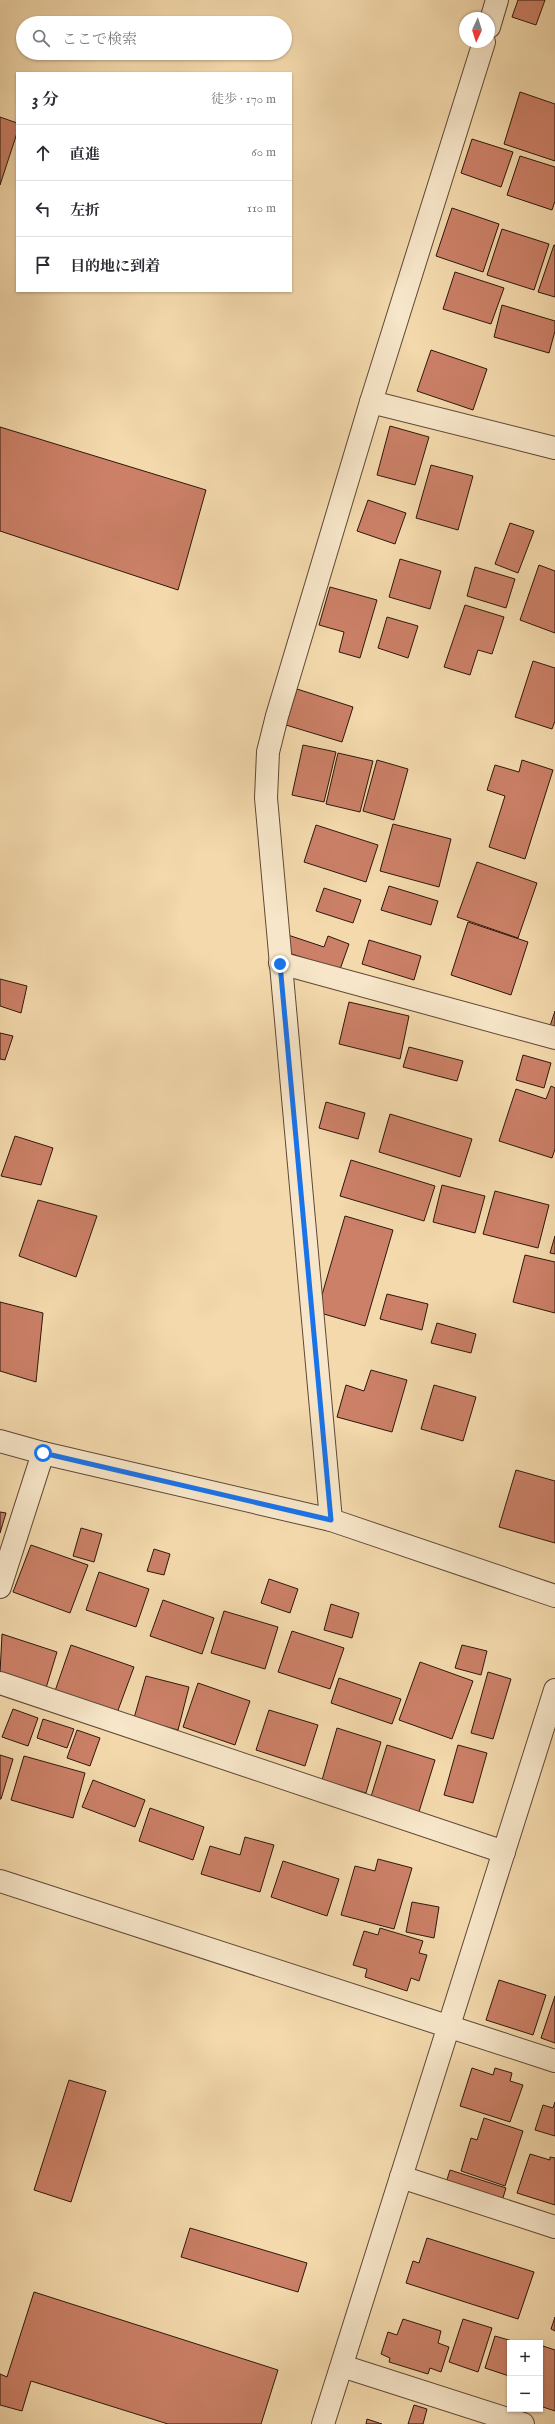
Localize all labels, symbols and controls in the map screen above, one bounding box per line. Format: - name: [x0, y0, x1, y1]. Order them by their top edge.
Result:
- north arrow: [459, 12, 495, 48]
- search box: [16, 16, 292, 60]
- icon: search: [30, 27, 52, 49]
- text: ここで検索: [62, 30, 137, 49]
- text: 3 分: [32, 90, 59, 111]
- text: 徒歩 · 170 m: [211, 91, 276, 108]
- icon: ahead: [32, 142, 54, 164]
- text: 60 m: [251, 144, 276, 161]
- text: 直進: [70, 145, 100, 164]
- icon: left: [32, 198, 54, 220]
- text: 110 m: [247, 200, 276, 217]
- text: 左折: [70, 201, 100, 220]
- icon: arrive: [32, 254, 54, 276]
- text: 目的地に到着: [70, 257, 160, 276]
- route end: [271, 955, 289, 973]
- route start: [34, 1444, 52, 1462]
- map controls: [507, 2340, 543, 2412]
- button: +: [507, 2340, 543, 2376]
- button: −: [507, 2376, 543, 2412]

